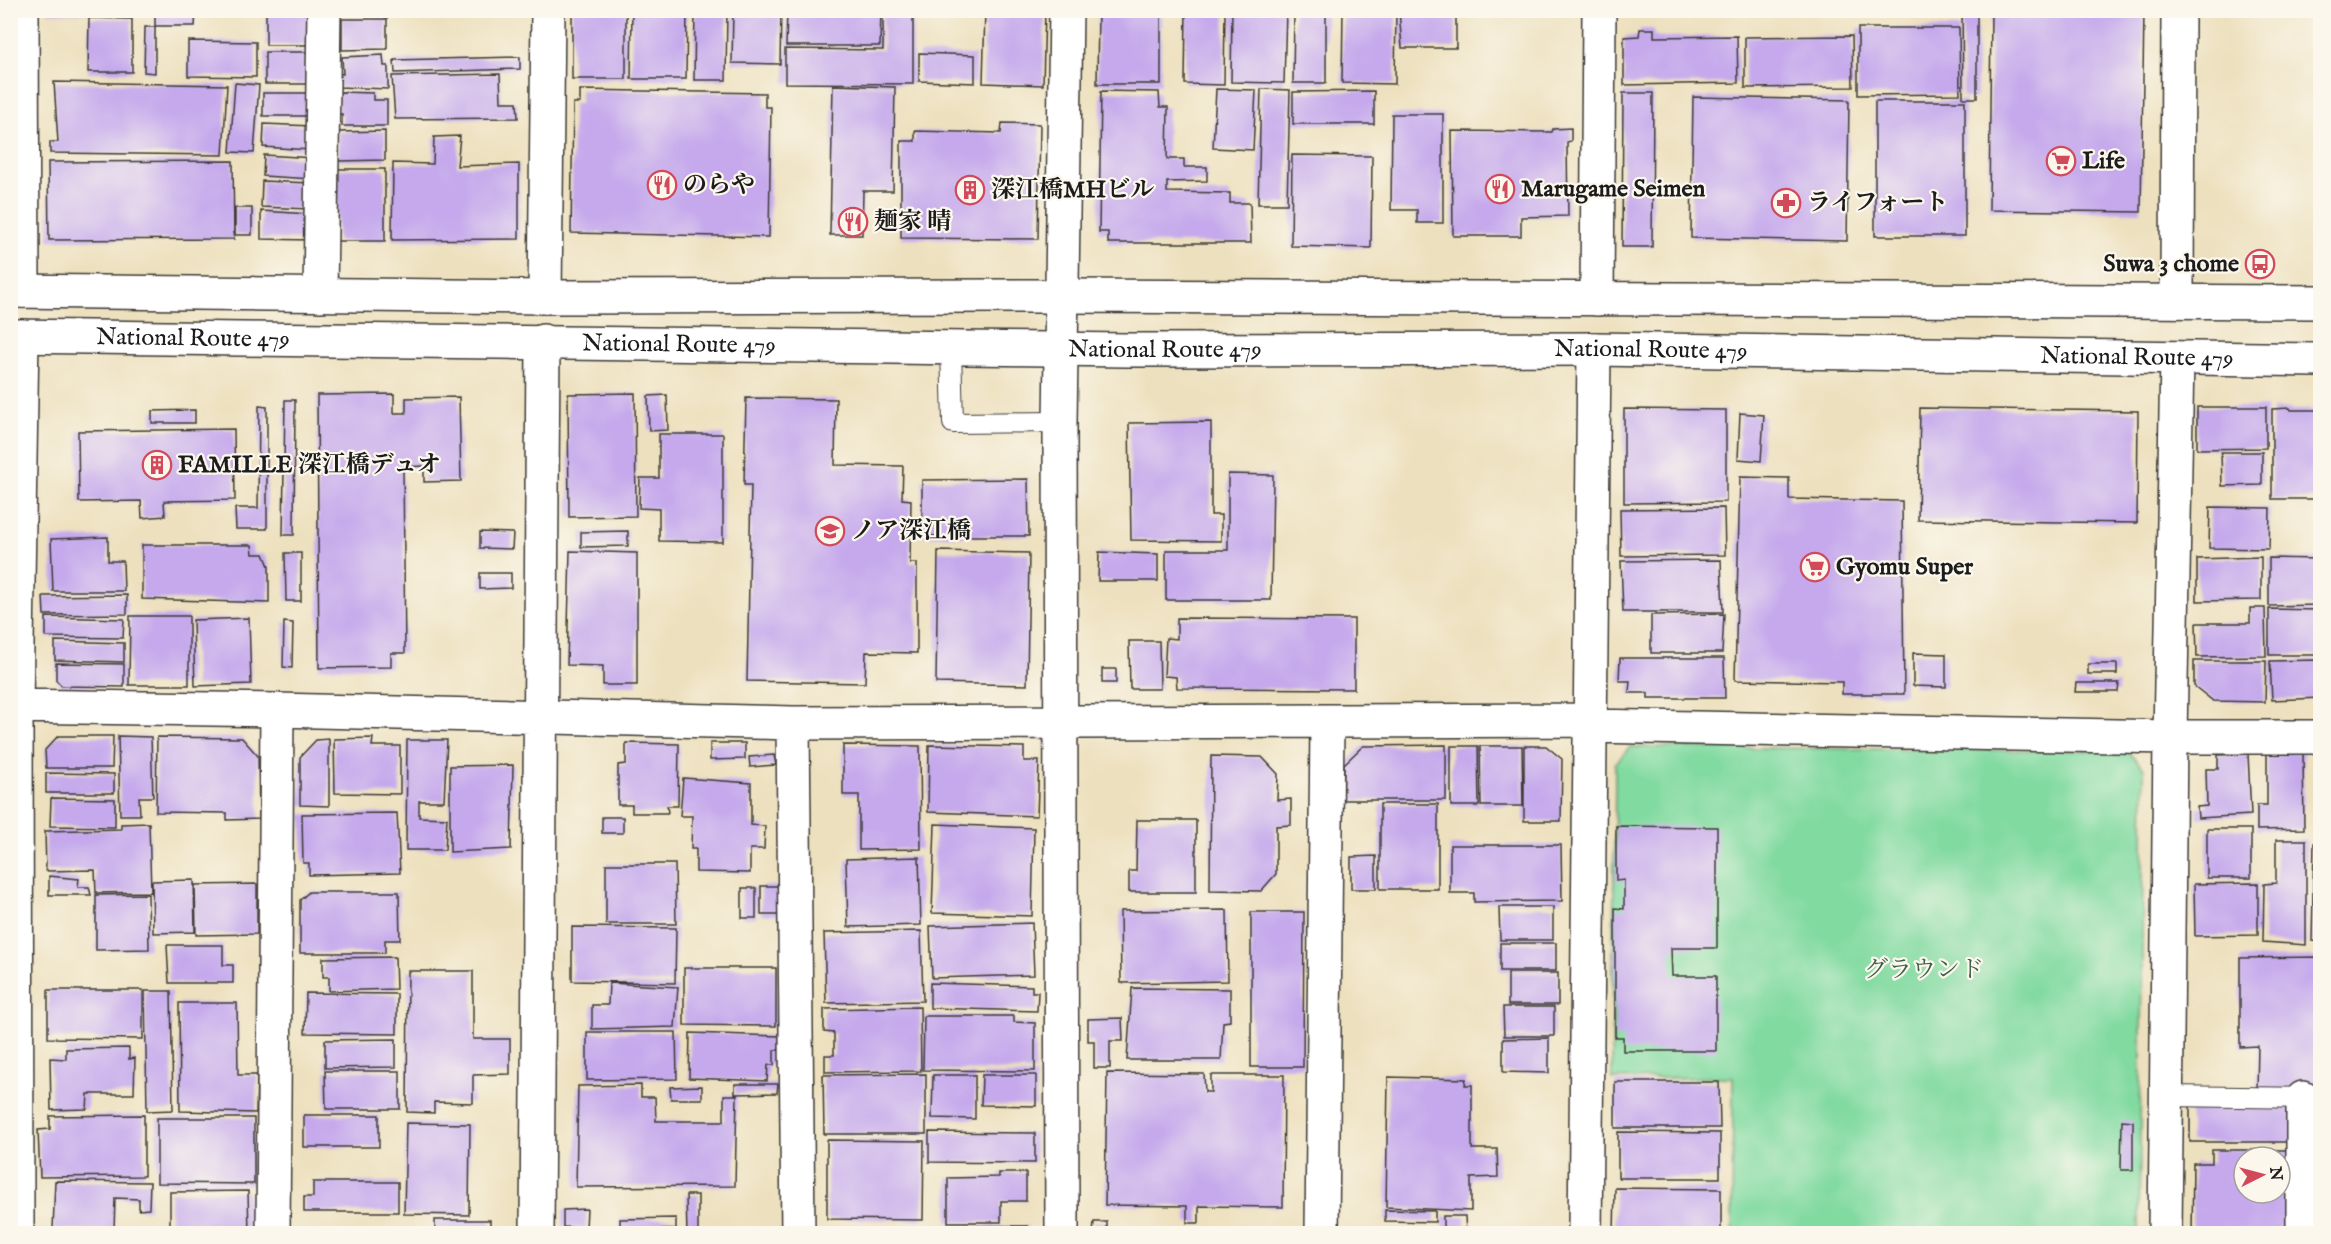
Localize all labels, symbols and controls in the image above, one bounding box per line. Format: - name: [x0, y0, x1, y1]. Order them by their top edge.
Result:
- supermarket icon: Life: [2045, 145, 2077, 177]
- place label: Life: [2082, 146, 2125, 177]
- restaurant icon: のらや: [646, 169, 678, 201]
- place label: のらや: [683, 170, 755, 201]
- restaurant icon: Marugame Seimen: [1484, 173, 1516, 205]
- building icon: 深江橋MHビル: [954, 174, 986, 206]
- place label: Marugame Seimen: [1521, 174, 1706, 205]
- place label: 深江橋MHビル: [991, 175, 1154, 206]
- pharmacy icon: ライフォート: [1770, 187, 1802, 219]
- place label: ライフォート: [1807, 188, 1948, 219]
- restaurant icon: 麺家 晴: [837, 206, 869, 238]
- place label: 麺家 晴: [874, 207, 951, 238]
- bus stop icon: Suwa 3 chome: [2244, 248, 2276, 280]
- place label: Suwa 3 chome: [2103, 249, 2239, 280]
- street label: National Route 479: [96, 322, 290, 355]
- street label: National Route 479: [582, 328, 776, 361]
- street label: National Route 479: [1554, 333, 1748, 367]
- street label: National Route 479: [1068, 334, 1262, 366]
- street label: National Route 479: [2040, 340, 2234, 374]
- building icon: FAMILLE 深江橋デュオ: [141, 449, 173, 481]
- place label: FAMILLE 深江橋デュオ: [178, 450, 441, 481]
- school or university icon: ノア深江橋: [814, 515, 846, 547]
- place label: ノア深江橋: [851, 516, 971, 547]
- supermarket icon: Gyomu Super: [1799, 551, 1831, 583]
- place label: Gyomu Super: [1836, 552, 1973, 583]
- park label: グラウンド: [1864, 955, 1984, 986]
- north arrow: [2232, 1145, 2292, 1205]
- text: N: [2264, 1165, 2286, 1182]

